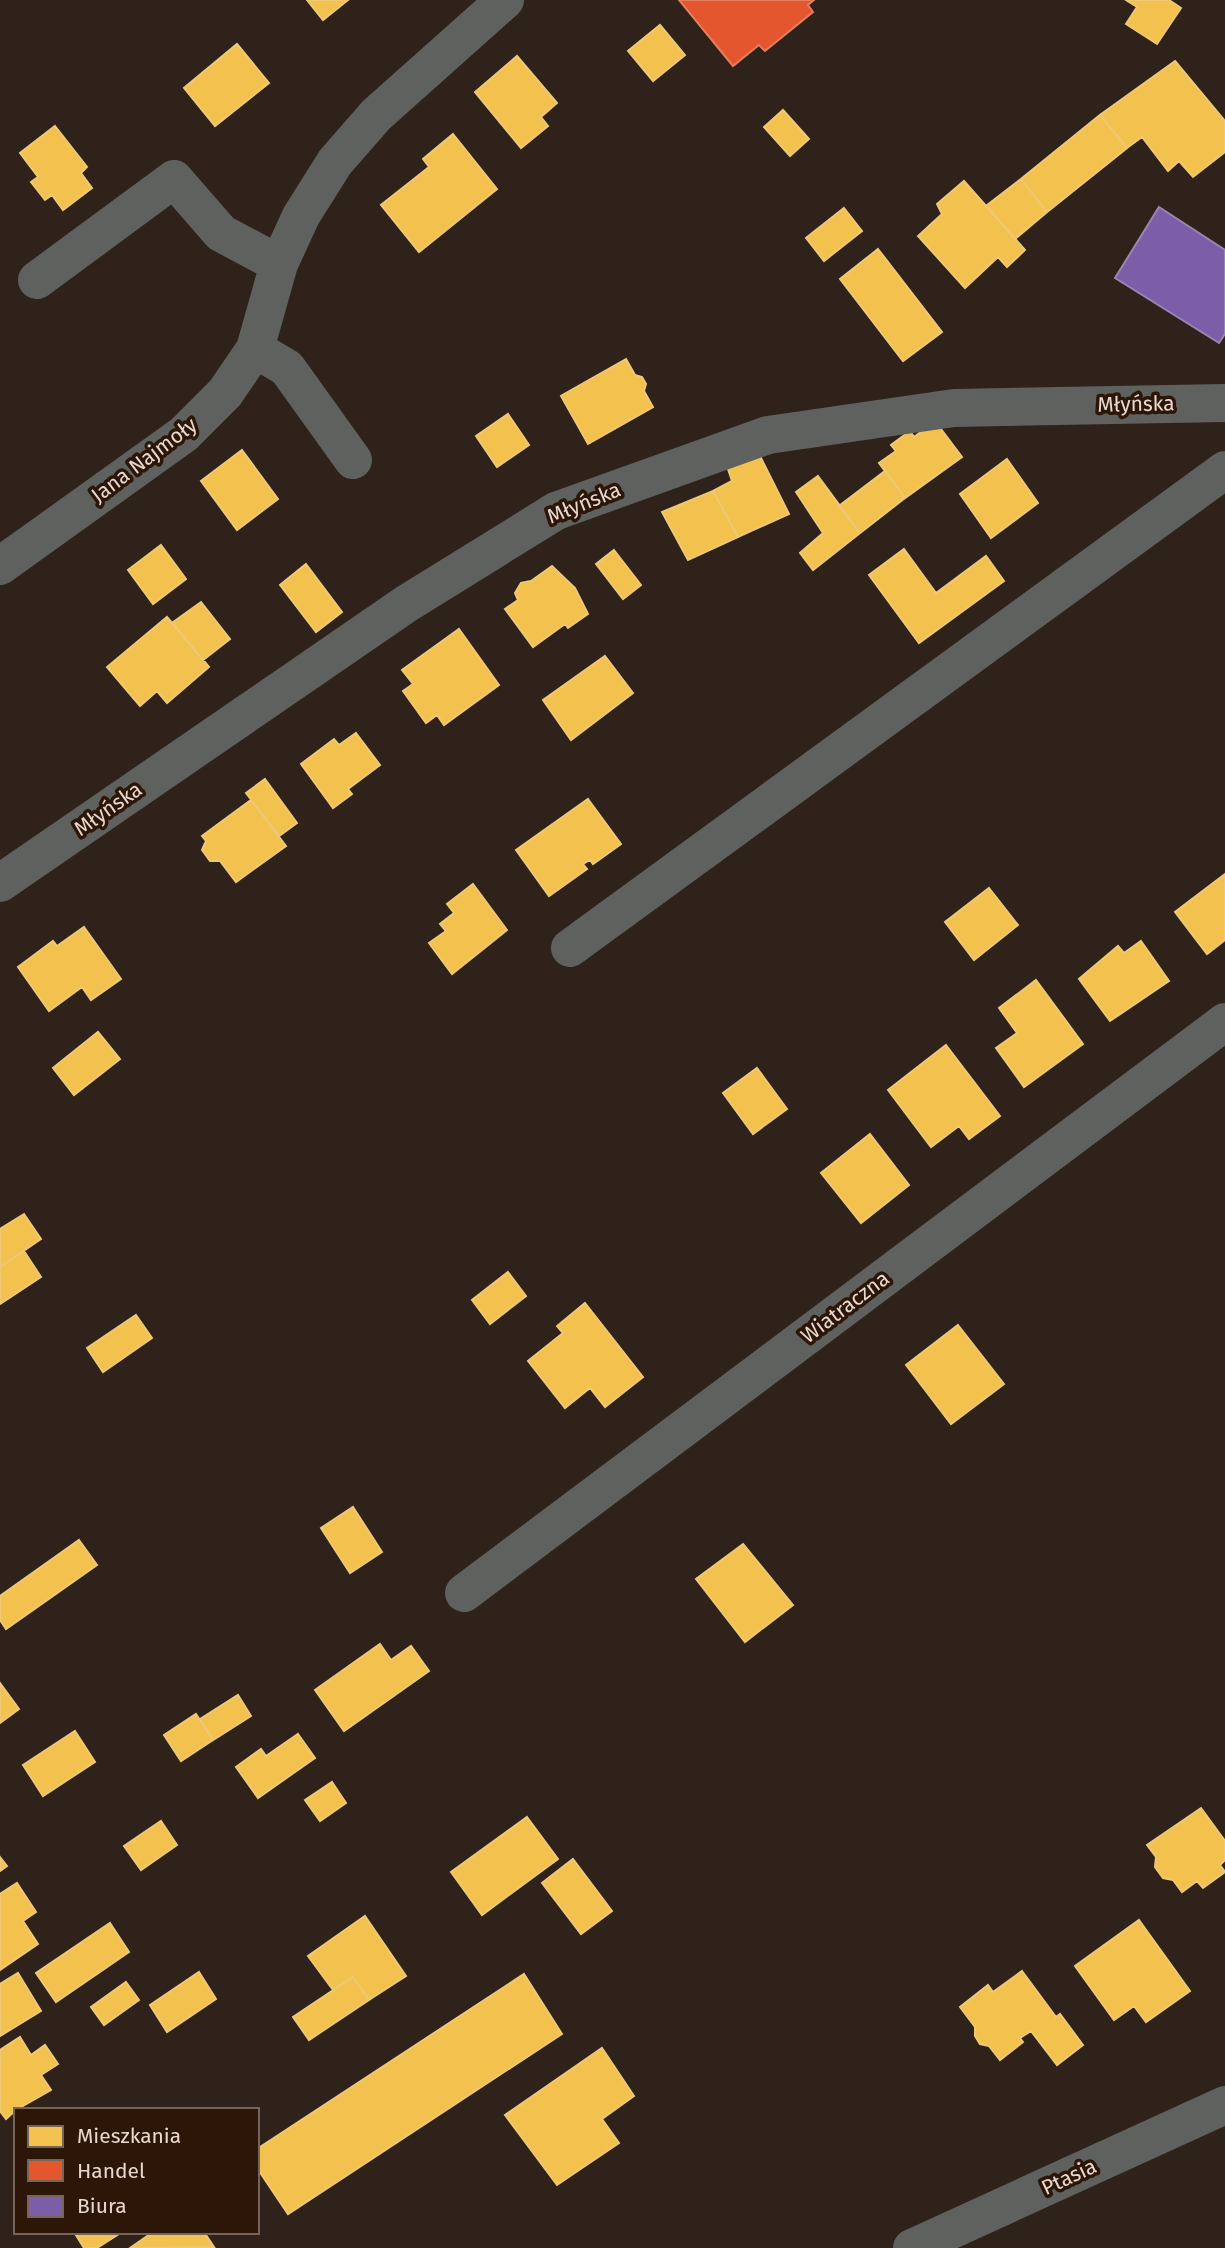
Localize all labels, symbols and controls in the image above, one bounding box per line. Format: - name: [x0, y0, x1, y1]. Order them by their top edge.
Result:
- street label: Młyńska: [1097, 390, 1175, 418]
- street label: Jana Najmoły: [86, 411, 203, 508]
- street label: Młyńska: [543, 476, 625, 530]
- street label: Młyńska: [69, 776, 147, 842]
- street label: Wiatraczna: [796, 1265, 894, 1349]
- legend: [14, 2108, 259, 2234]
- text: Mieszkania: [77, 2123, 181, 2149]
- street label: Ptasia: [1037, 2153, 1101, 2201]
- text: Handel: [77, 2158, 145, 2184]
- text: Biura: [77, 2193, 127, 2219]

